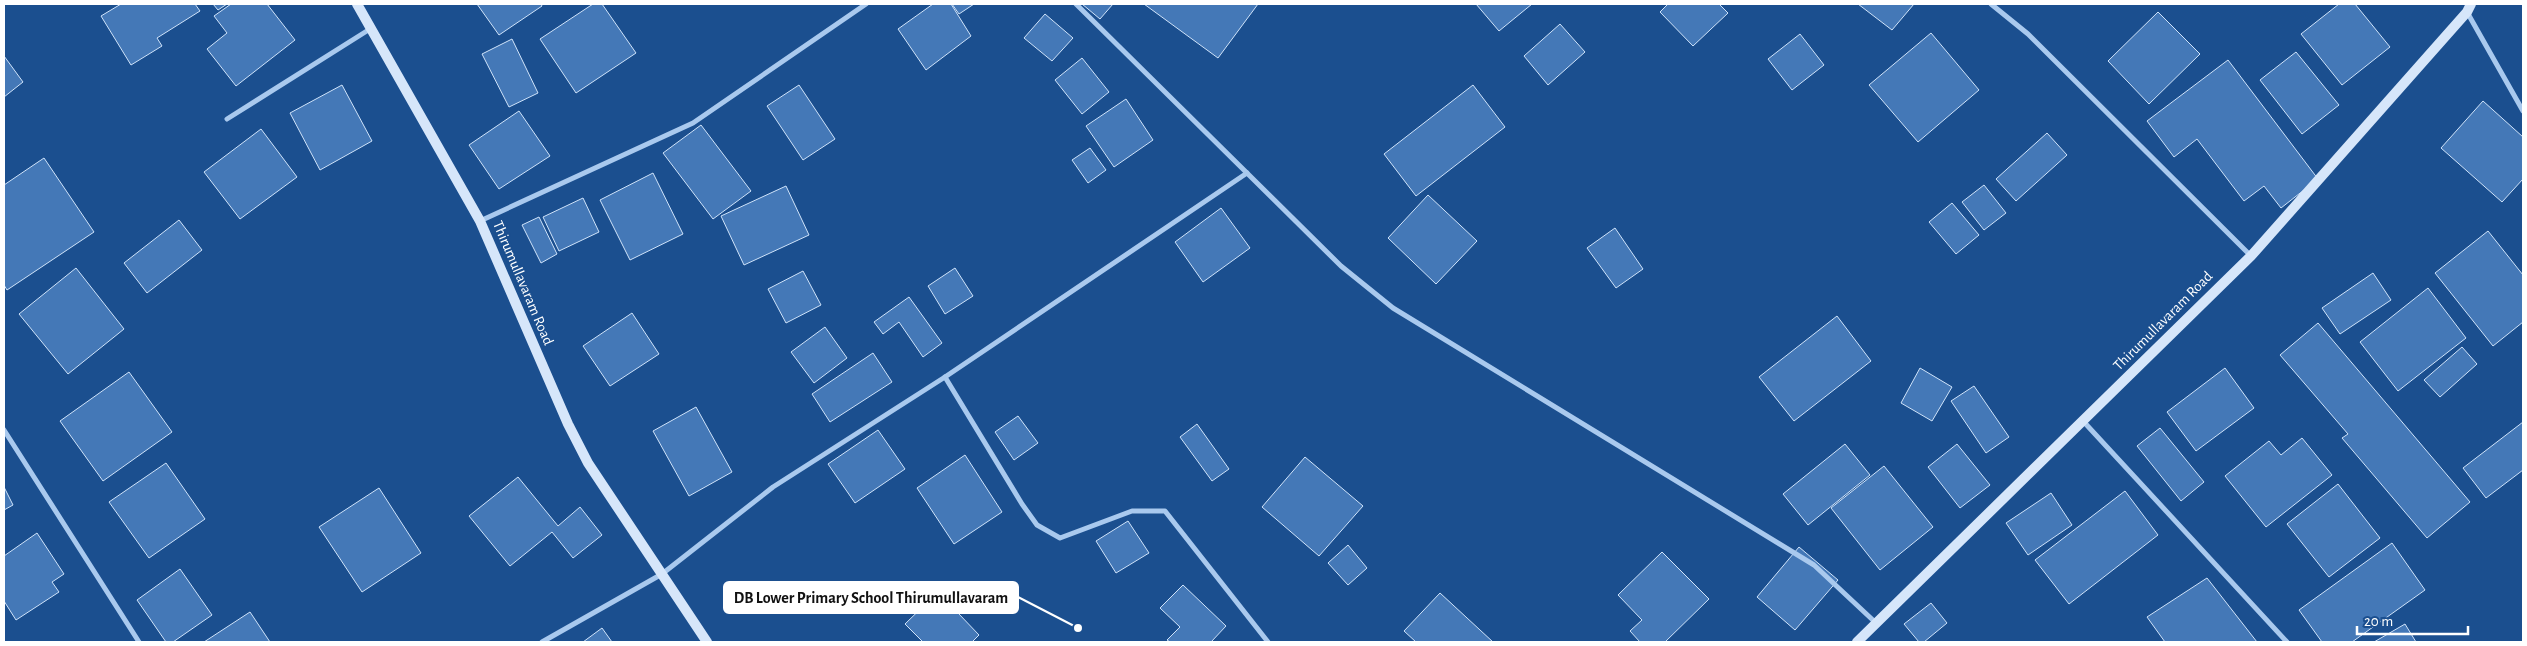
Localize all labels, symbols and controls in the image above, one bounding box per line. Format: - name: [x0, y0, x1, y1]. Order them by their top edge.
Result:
- street label: Thirumullavaram Road: [490, 219, 556, 348]
- street label: Thirumullavaram Road: [2111, 268, 2216, 373]
- callout: DB Lower Primary School Thirumullavaram: [724, 582, 1018, 613]
- text: DB Lower Primary School Thirumullavaram: [734, 590, 1008, 607]
- scale bar: [2357, 604, 2468, 636]
- text: 20 m: [2364, 614, 2393, 629]

